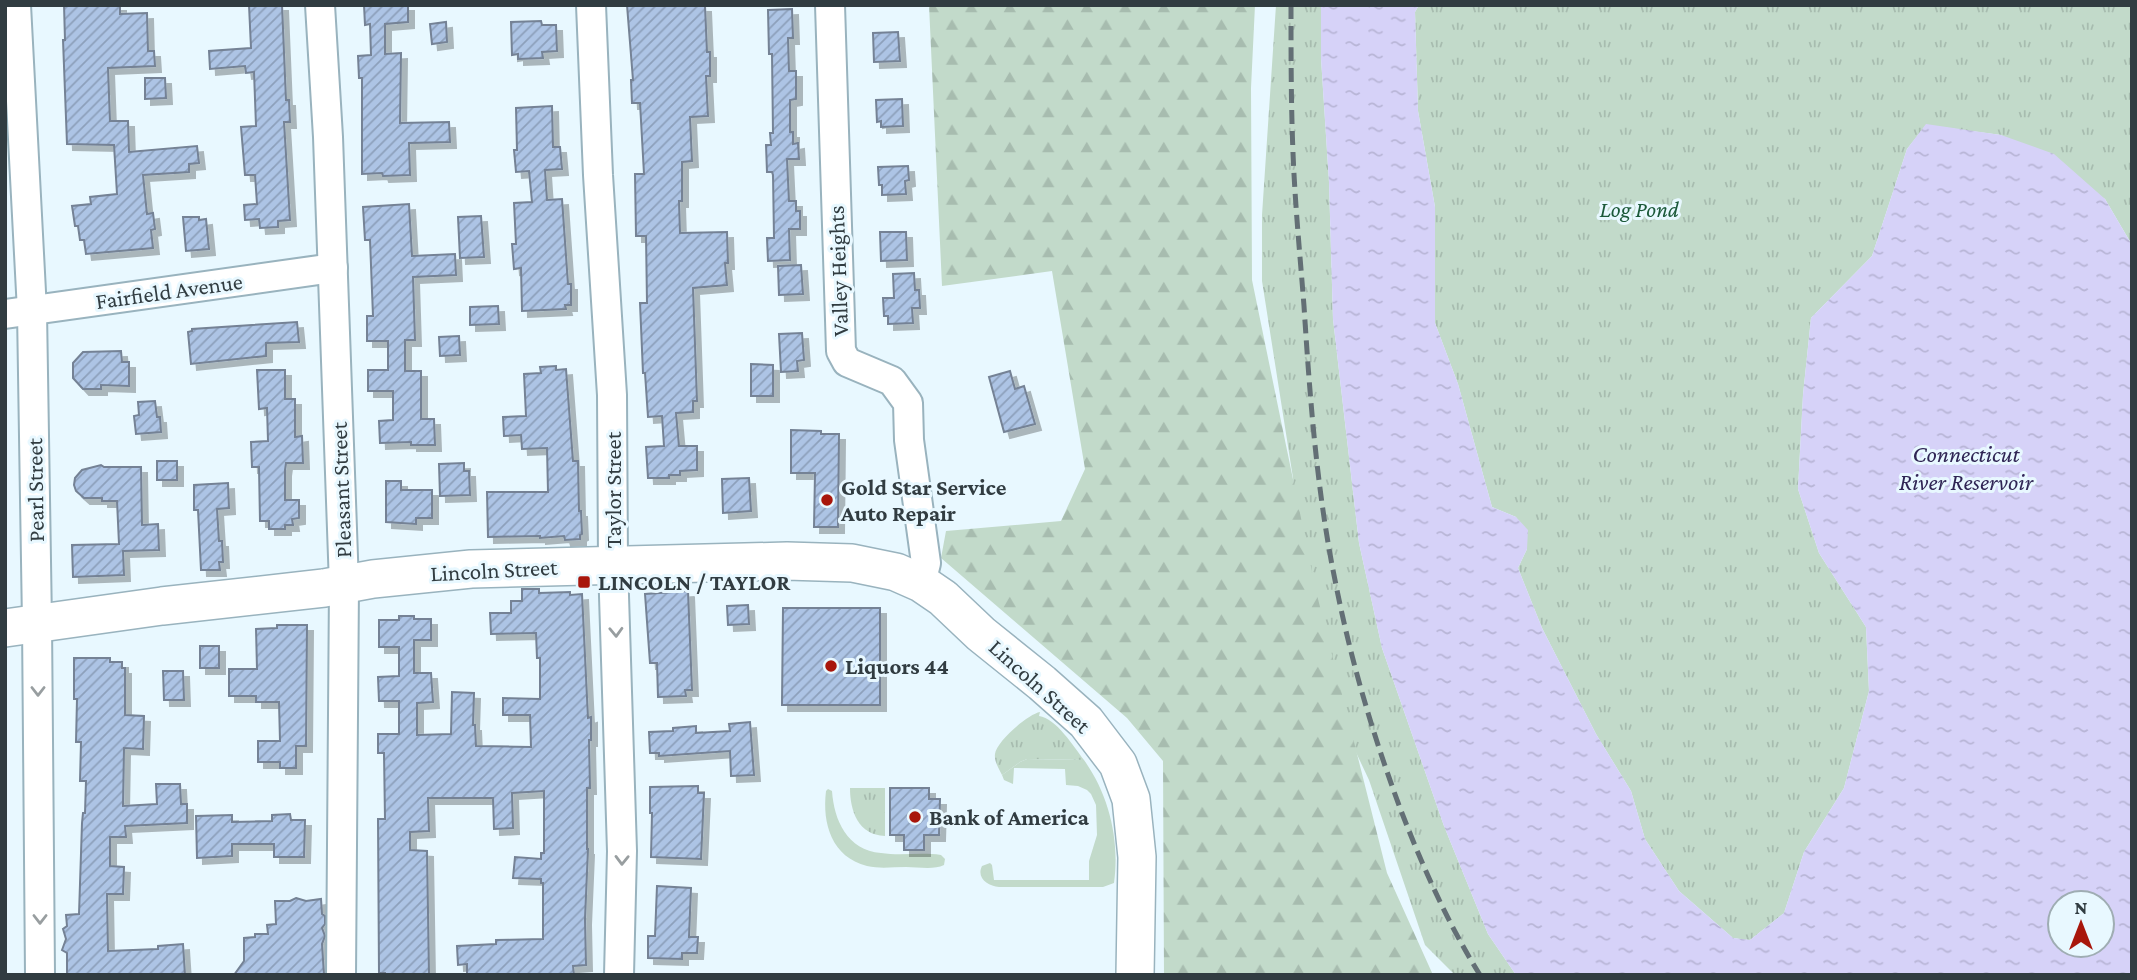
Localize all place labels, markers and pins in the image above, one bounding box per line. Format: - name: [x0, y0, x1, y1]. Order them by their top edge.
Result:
- place label: Gold Star Service Auto Repair: [840, 474, 1007, 526]
- marker: Gold Star Service Auto Repair: [819, 492, 835, 508]
- place label: LINCOLN / TAYLOR: [598, 569, 791, 595]
- marker: LINCOLN / TAYLOR: [576, 574, 592, 590]
- place label: Liquors 44: [845, 653, 949, 679]
- marker: Liquors 44: [823, 658, 839, 674]
- place label: Bank of America: [929, 804, 1090, 830]
- marker: Bank of America: [907, 809, 923, 825]

